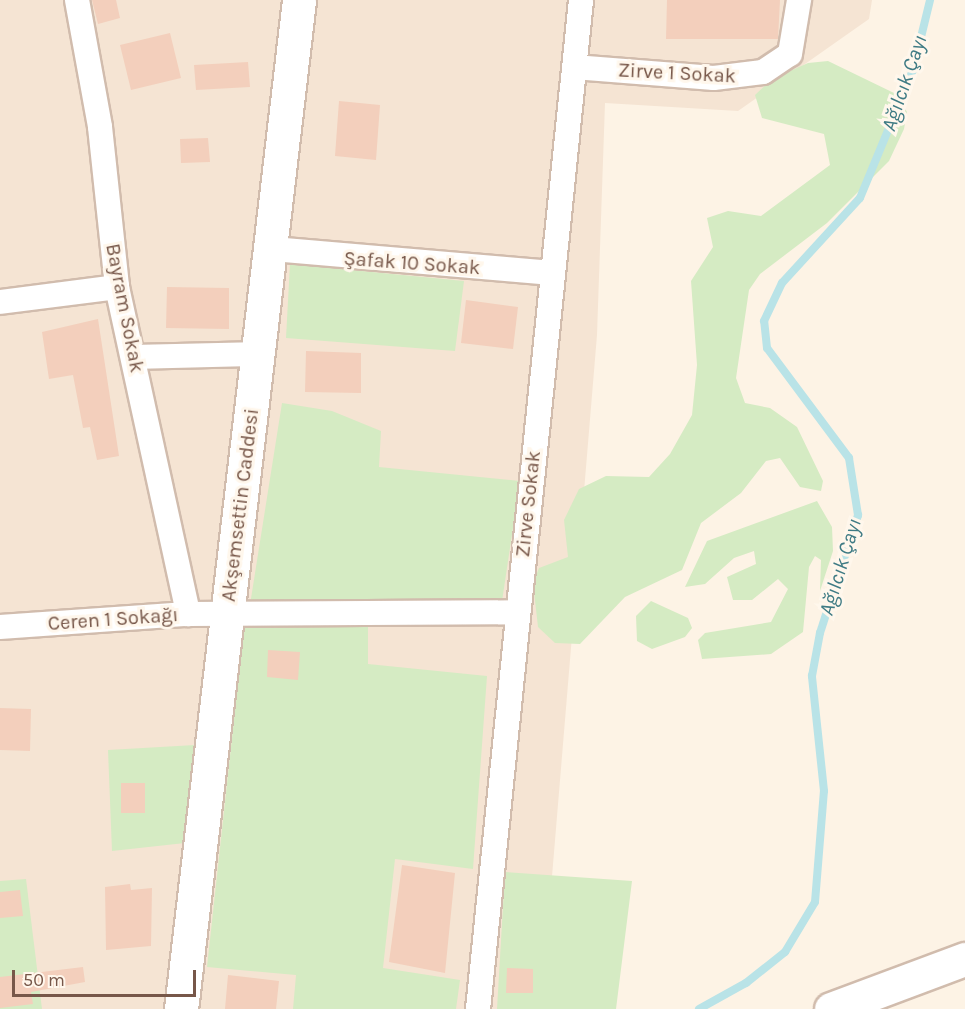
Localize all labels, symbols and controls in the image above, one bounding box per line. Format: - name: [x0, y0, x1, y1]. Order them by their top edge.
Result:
- water label: Ağılcık Çayı: [876, 32, 932, 134]
- street label: Zirve 1 Sokak: [617, 58, 737, 88]
- street label: Bayram Sokak: [101, 241, 149, 375]
- street label: Şafak 10 Sokak: [343, 246, 481, 280]
- street label: Akşemsettin Caddesi: [216, 407, 264, 603]
- street label: Zirve Sokak: [510, 450, 546, 558]
- water label: Ağılcık Çayı: [813, 516, 867, 618]
- street label: Ceren 1 Sokağı: [47, 602, 179, 636]
- scale bar: [15, 958, 200, 996]
- text: 50 m: [23, 969, 65, 991]

